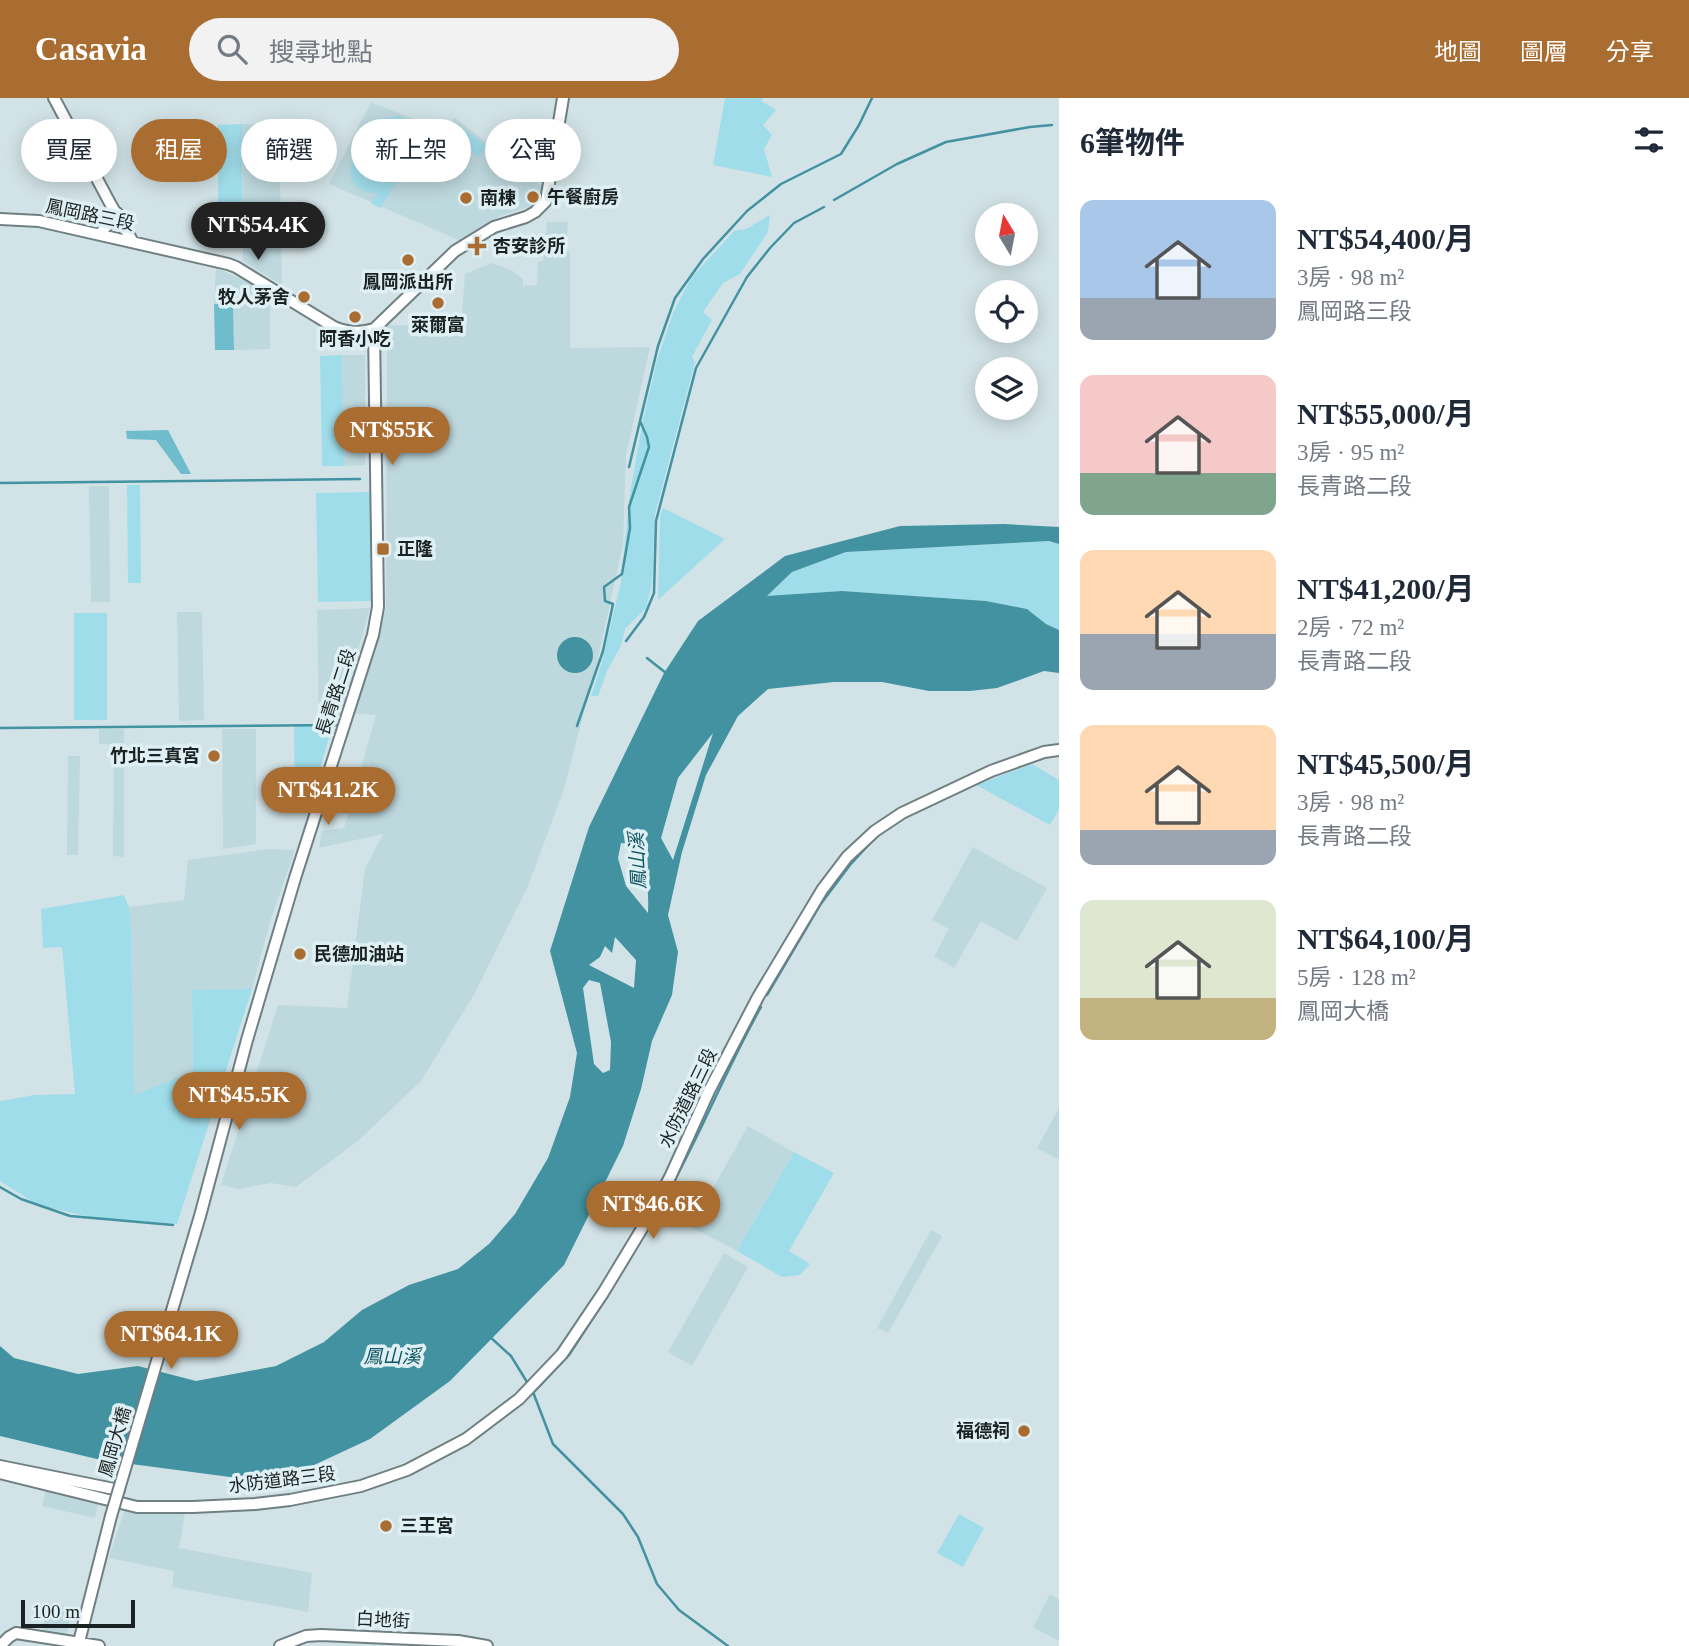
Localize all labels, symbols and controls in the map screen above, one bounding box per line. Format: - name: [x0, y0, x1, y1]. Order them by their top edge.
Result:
- search box: [189, 18, 679, 81]
- icon: search: [213, 30, 251, 68]
- text: Casavia: [35, 31, 147, 67]
- text: 搜尋地點: [269, 38, 373, 67]
- text: 地圖: [1434, 39, 1482, 65]
- text: 圖層: [1520, 39, 1568, 65]
- text: 分享: [1606, 39, 1654, 65]
- chip: 買屋: [21, 119, 117, 182]
- chip: 租屋: [131, 119, 227, 182]
- chip: 篩選: [241, 119, 337, 182]
- chip: 新上架: [351, 119, 471, 182]
- chip: 公寓: [485, 119, 581, 182]
- icon: filters: [1630, 121, 1668, 159]
- text: 6筆物件: [1080, 126, 1185, 159]
- place label: 午餐廚房: [547, 187, 619, 207]
- place label: 南棟: [480, 188, 516, 208]
- marker: 午餐廚房: [525, 189, 541, 205]
- marker: 南棟: [458, 190, 474, 206]
- street label: 鳳岡路三段: [44, 196, 136, 234]
- pin: NT$54.4K: [186, 202, 330, 262]
- north arrow: [975, 203, 1038, 266]
- map controls: [975, 203, 1038, 420]
- text: NT$54.4K: [207, 212, 309, 237]
- text: NT$54,400/月: [1297, 222, 1475, 255]
- icon: home: [1136, 228, 1220, 312]
- marker: 杏安診所: [467, 236, 487, 256]
- place label: 杏安診所: [493, 236, 565, 256]
- marker: 鳳岡派出所: [400, 252, 416, 268]
- text: 3房 · 98 m²: [1297, 265, 1404, 290]
- place label: 鳳岡派出所: [363, 272, 453, 292]
- button: locate: [975, 280, 1038, 343]
- place label: 牧人茅舍: [218, 287, 290, 307]
- marker: 牧人茅舍: [296, 289, 312, 305]
- marker: 萊爾富: [430, 295, 446, 311]
- text: 鳳岡路三段: [1297, 299, 1412, 324]
- marker: 阿香小吃: [347, 309, 363, 325]
- place label: 萊爾富: [411, 315, 465, 335]
- place label: 阿香小吃: [319, 329, 391, 349]
- button: layers: [975, 357, 1038, 420]
- text: NT$55,000/月: [1297, 397, 1475, 430]
- icon: home: [1136, 403, 1220, 487]
- pin: NT$55K: [335, 408, 449, 467]
- text: NT$55K: [350, 417, 434, 442]
- text: 3房 · 95 m²: [1297, 440, 1404, 465]
- text: 長青路二段: [1297, 474, 1412, 499]
- place label: 正隆: [397, 539, 433, 559]
- marker: 正隆: [375, 541, 391, 557]
- text: NT$41,200/月: [1297, 572, 1475, 605]
- icon: home: [1136, 578, 1220, 662]
- text: 2房 · 72 m²: [1297, 615, 1404, 640]
- street label: 長青路二段: [313, 646, 359, 738]
- text: 長青路二段: [1297, 649, 1412, 674]
- place label: 竹北三真宮: [110, 746, 200, 766]
- text: NT$45,500/月: [1297, 747, 1475, 780]
- marker: 竹北三真宮: [206, 748, 222, 764]
- icon: home: [1136, 753, 1220, 837]
- pin: NT$41.2K: [256, 768, 400, 827]
- text: NT$41.2K: [277, 777, 379, 802]
- text: 3房 · 98 m²: [1297, 790, 1404, 815]
- text: 長青路二段: [1297, 824, 1412, 849]
- water label: 鳳山溪: [625, 829, 649, 890]
- text: NT$64,100/月: [1297, 922, 1475, 955]
- icon: home: [1136, 928, 1220, 1012]
- place label: 民德加油站: [314, 944, 404, 964]
- marker: 民德加油站: [292, 946, 308, 962]
- text: 5房 · 128 m²: [1297, 965, 1416, 990]
- text: 鳳岡大橋: [1297, 999, 1389, 1024]
- street label: 水防道路三段: [655, 1045, 721, 1151]
- pin: NT$45.5K: [167, 1072, 311, 1132]
- text: NT$45.5K: [188, 1082, 290, 1107]
- pin: NT$46.6K: [581, 1182, 725, 1241]
- text: NT$46.6K: [602, 1191, 704, 1216]
- pin: NT$64.1K: [99, 1312, 243, 1371]
- text: NT$64.1K: [120, 1321, 222, 1346]
- water label: 鳳山溪: [363, 1346, 423, 1367]
- street label: 鳳岡大橋: [95, 1405, 135, 1479]
- place label: 福德祠: [956, 1421, 1010, 1441]
- marker: 福德祠: [1016, 1423, 1032, 1439]
- street label: 水防道路三段: [227, 1463, 337, 1497]
- place label: 三王宮: [400, 1516, 454, 1536]
- marker: 三王宮: [378, 1518, 394, 1534]
- scale bar: [21, 1597, 135, 1629]
- text: 100 m: [32, 1601, 80, 1622]
- street label: 白地街: [356, 1609, 410, 1631]

